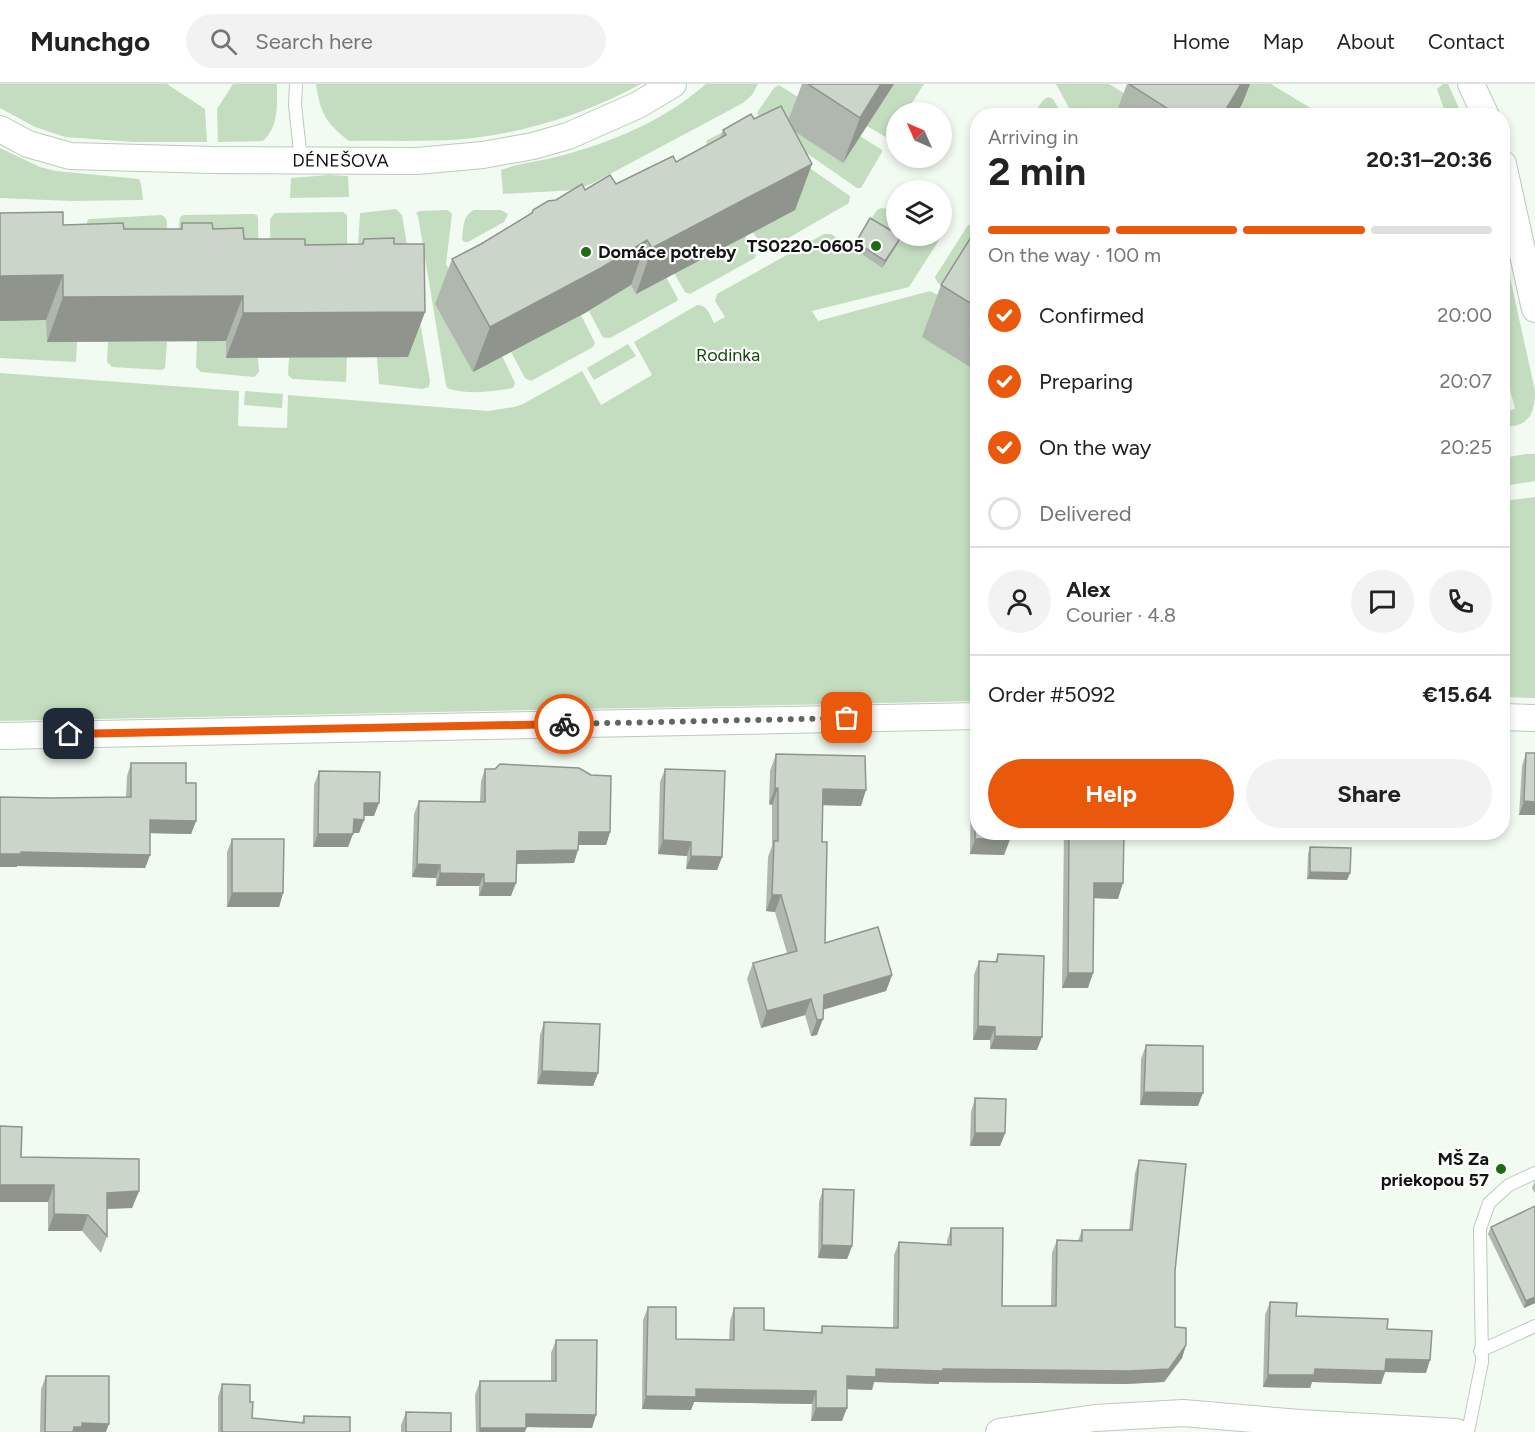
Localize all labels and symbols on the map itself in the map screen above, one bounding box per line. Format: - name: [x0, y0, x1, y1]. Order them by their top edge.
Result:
- north arrow: [886, 102, 952, 168]
- street label: DÉNEŠOVA: [292, 149, 389, 172]
- place label: TS0220-0605: [747, 235, 864, 257]
- marker: TS0220-0605: [869, 239, 883, 253]
- place label: Domáce potreby: [598, 241, 737, 263]
- marker: Domáce potreby: [579, 245, 593, 259]
- park label: Rodinka: [696, 344, 760, 366]
- pin: [821, 692, 872, 743]
- courier: [534, 694, 594, 754]
- pin: [43, 708, 94, 759]
- place label: MŠ Za priekopou 57: [1381, 1148, 1489, 1191]
- marker: MŠ Za priekopou 57: [1494, 1162, 1508, 1176]

